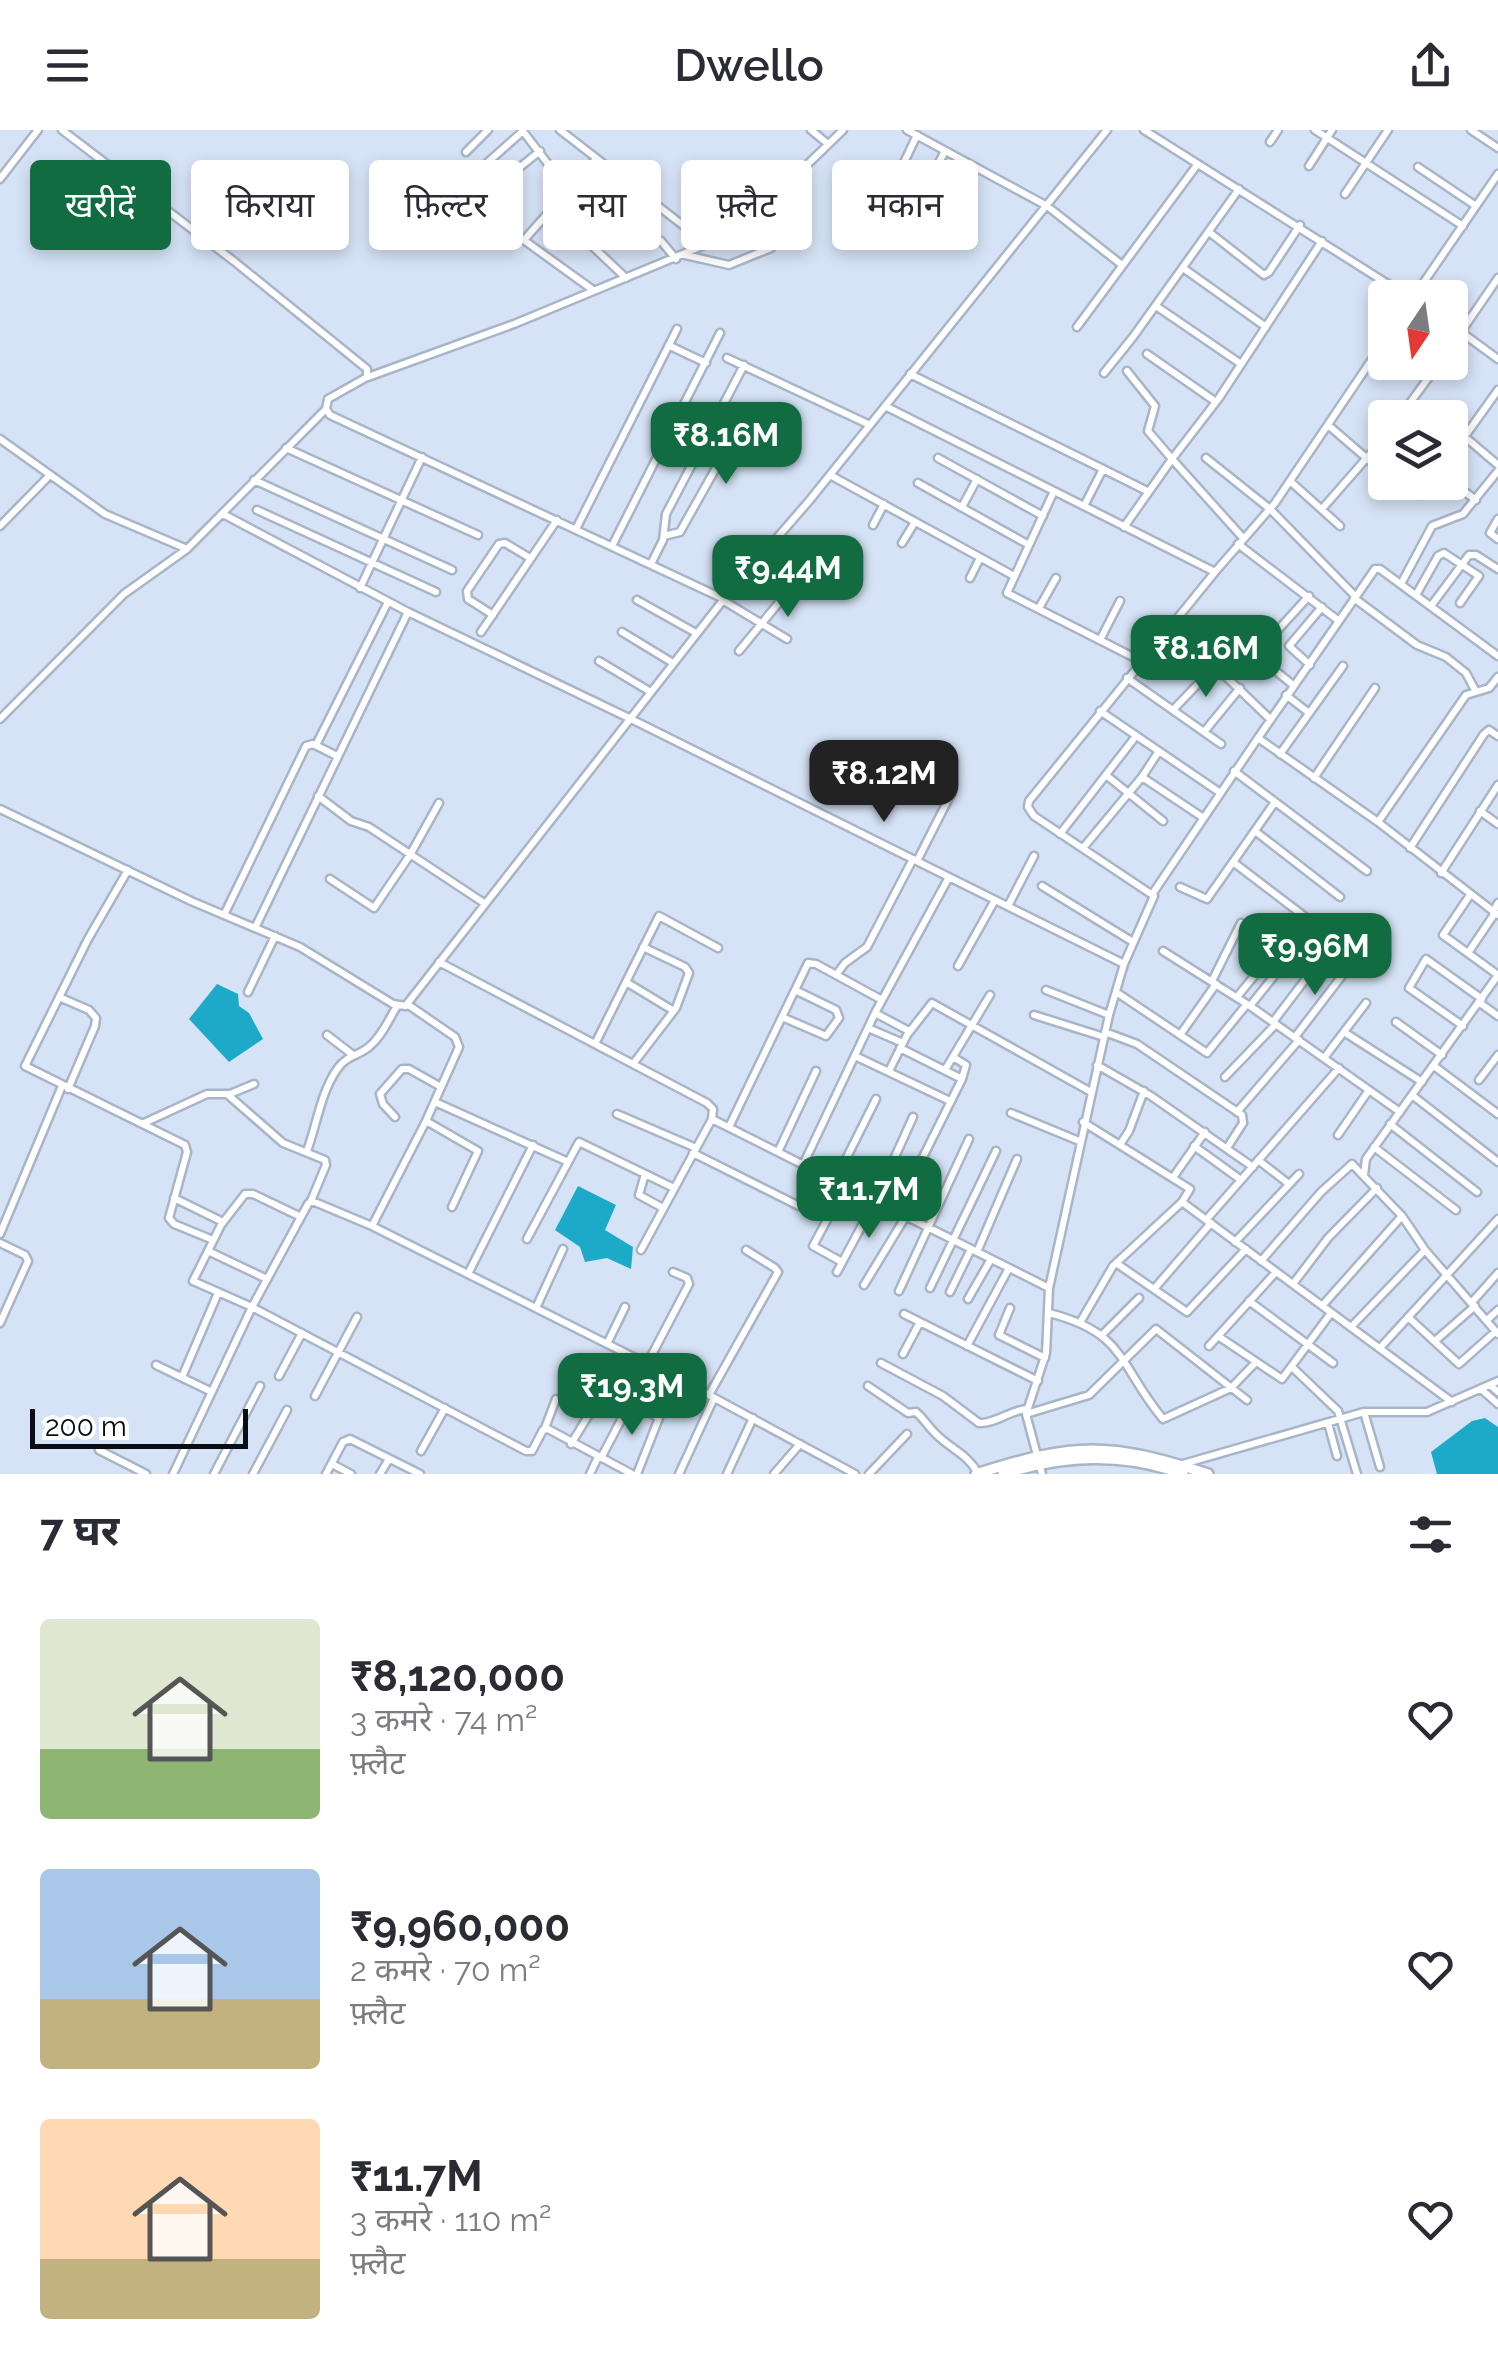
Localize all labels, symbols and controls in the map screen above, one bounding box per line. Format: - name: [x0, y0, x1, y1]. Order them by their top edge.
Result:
- icon: menu: [40, 38, 95, 93]
- icon: share: [1403, 38, 1458, 93]
- text: Dwello: [674, 39, 824, 92]
- chip: खरीदें: [30, 160, 171, 250]
- chip: किराया: [191, 160, 349, 250]
- chip: फ़िल्टर: [369, 160, 523, 250]
- chip: नया: [543, 160, 661, 250]
- chip: फ़्लैट: [681, 160, 812, 250]
- chip: मकान: [832, 160, 978, 250]
- north arrow: [1368, 280, 1468, 380]
- map controls: [1368, 280, 1468, 500]
- button: layers: [1368, 400, 1468, 500]
- pin: ₹8.16M: [645, 402, 807, 487]
- text: ₹8.16M: [673, 416, 779, 453]
- pin: ₹9.44M: [707, 535, 869, 620]
- text: ₹9.44M: [734, 549, 842, 586]
- pin: ₹8.16M: [1125, 615, 1287, 700]
- text: ₹8.16M: [1153, 629, 1259, 666]
- pin: ₹8.12M: [803, 740, 965, 825]
- text: ₹8.12M: [831, 754, 937, 791]
- pin: ₹9.96M: [1234, 913, 1396, 998]
- text: ₹9.96M: [1260, 927, 1370, 964]
- pin: ₹11.7M: [788, 1156, 950, 1241]
- text: ₹11.7M: [819, 1170, 919, 1207]
- pin: ₹19.3M: [551, 1353, 713, 1438]
- text: ₹19.3M: [580, 1367, 684, 1404]
- scale bar: [30, 1404, 248, 1448]
- text: 200 m: [45, 1410, 127, 1443]
- text: 7 घर: [40, 1506, 119, 1555]
- icon: filters: [1403, 1507, 1458, 1562]
- text: ₹8,120,000: [350, 1652, 565, 1701]
- icon: home: [120, 1659, 240, 1779]
- icon: heart: [1403, 1692, 1458, 1747]
- text: 3 कमरे · 74 m²: [350, 1701, 537, 1738]
- text: फ़्लैट: [350, 1744, 405, 1781]
- text: ₹9,960,000: [350, 1902, 570, 1951]
- icon: home: [120, 1909, 240, 2029]
- icon: heart: [1403, 1942, 1458, 1997]
- text: 2 कमरे · 70 m²: [350, 1951, 541, 1988]
- text: फ़्लैट: [350, 1994, 405, 2031]
- text: ₹11.7M: [350, 2152, 482, 2201]
- icon: home: [120, 2159, 240, 2279]
- icon: heart: [1403, 2192, 1458, 2247]
- text: 3 कमरे · 110 m²: [350, 2201, 551, 2238]
- text: फ़्लैट: [350, 2244, 405, 2281]

